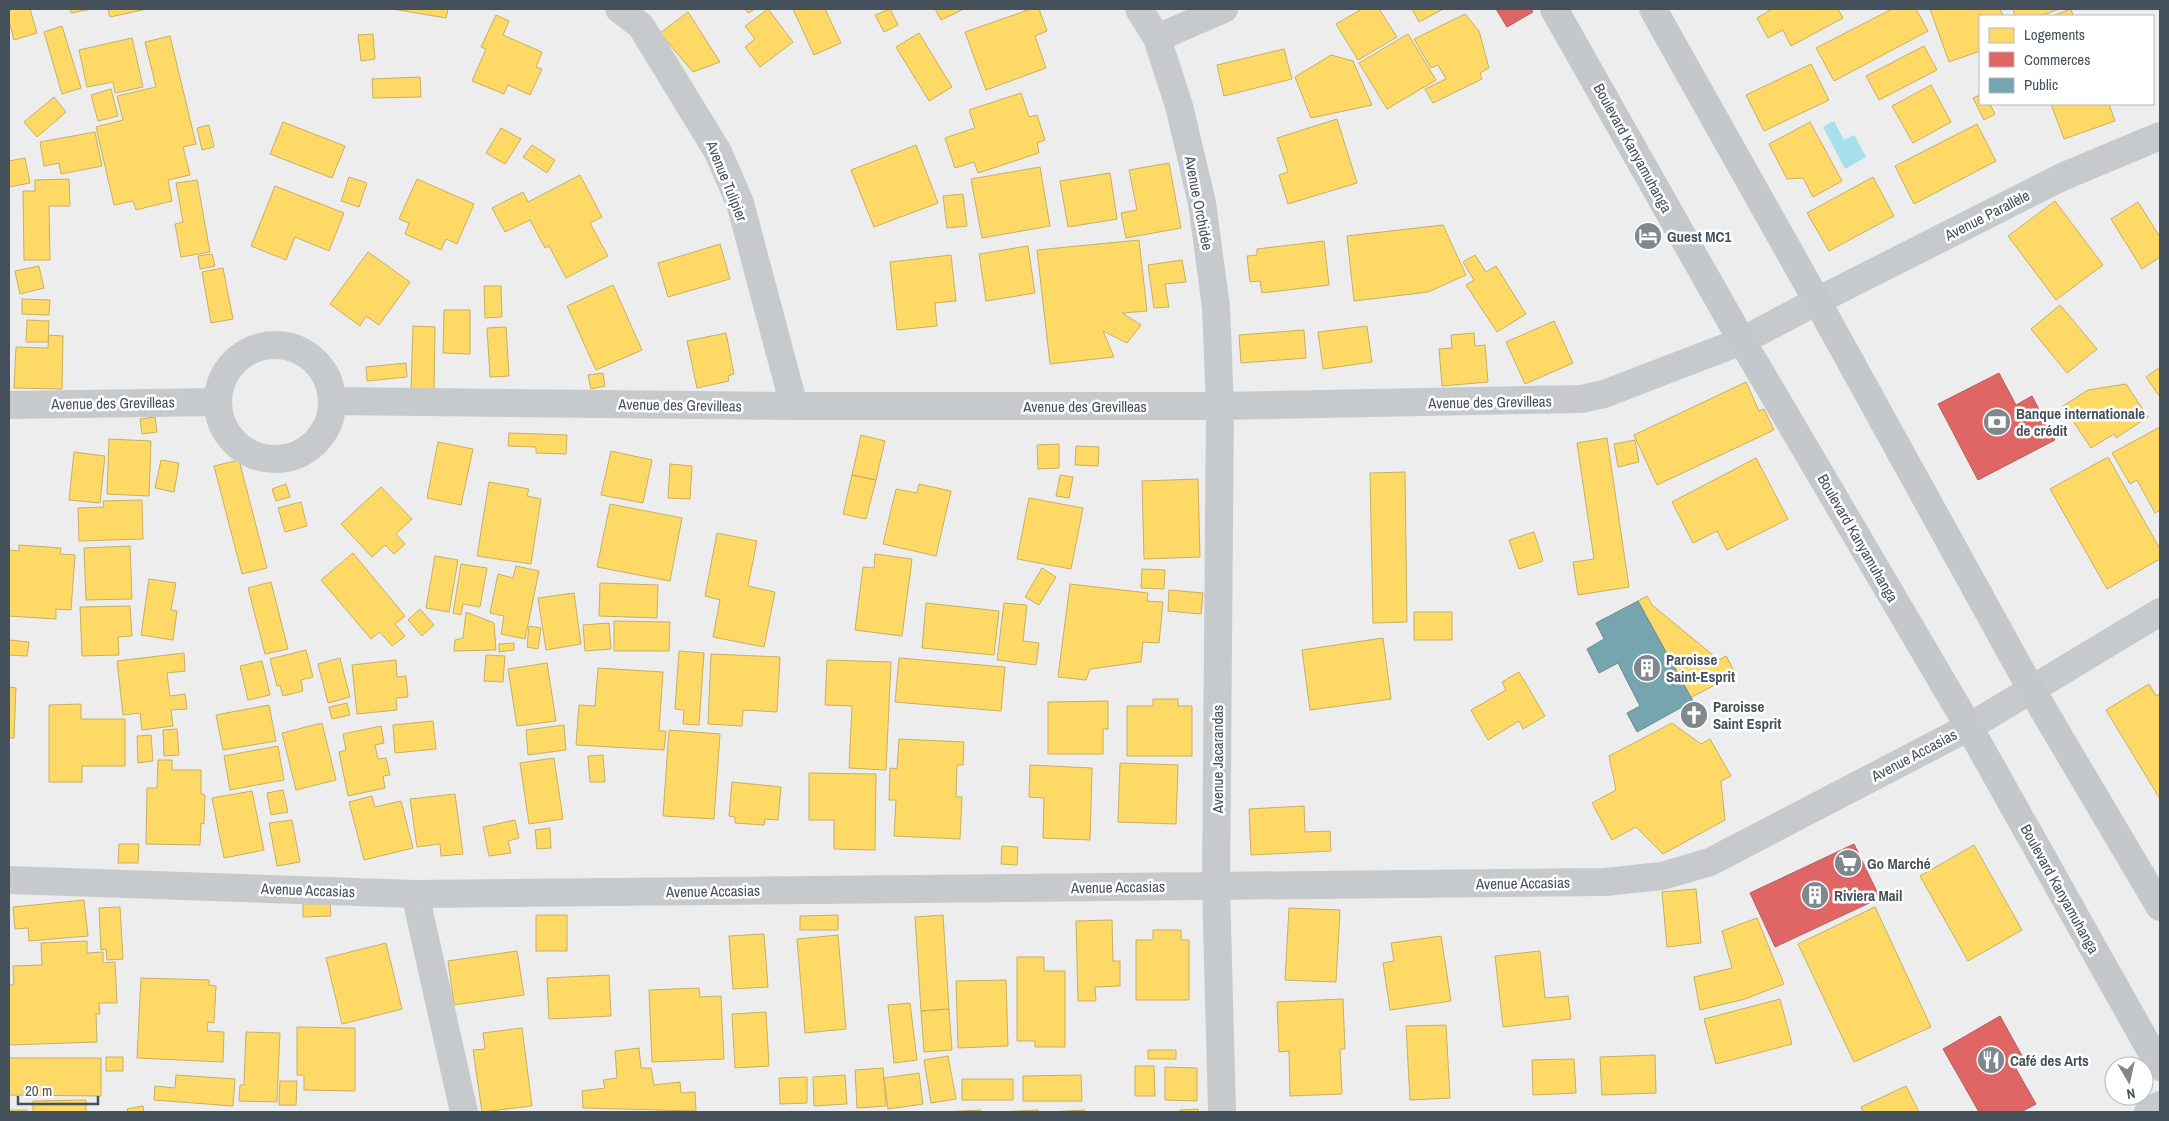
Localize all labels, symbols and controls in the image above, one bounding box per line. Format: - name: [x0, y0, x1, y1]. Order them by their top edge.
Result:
- legend: [1979, 15, 2154, 105]
- text: Logements: [2024, 24, 2085, 45]
- text: Commerces: [2024, 49, 2090, 70]
- text: Public: [2024, 74, 2058, 95]
- street label: Boulevard Kanyamuhanga: [1589, 80, 1677, 217]
- street label: Avenue Tulipier: [701, 137, 753, 225]
- street label: Avenue Orchidée: [1179, 153, 1218, 252]
- street label: Avenue Parallèle: [1940, 185, 2033, 246]
- hotel icon: Guest MC1: [1633, 221, 1663, 251]
- place label: Guest MC1: [1667, 226, 1731, 247]
- street label: Avenue des Grevilleas: [1427, 390, 1552, 414]
- street label: Avenue des Grevilleas: [50, 391, 175, 415]
- street label: Avenue des Grevilleas: [617, 393, 742, 417]
- street label: Avenue des Grevilleas: [1022, 396, 1147, 417]
- place label: Banque internationale de crédit: [2016, 403, 2145, 441]
- bank icon: Banque internationale de crédit: [1982, 407, 2012, 437]
- street label: Boulevard Kanyamuhanga: [1813, 470, 1903, 606]
- place label: Paroisse Saint-Esprit: [1666, 649, 1735, 687]
- building icon: Paroisse Saint-Esprit: [1632, 653, 1662, 683]
- place label: Paroisse Saint Esprit: [1713, 696, 1781, 734]
- church icon: Paroisse Saint Esprit: [1679, 700, 1709, 730]
- street label: Avenue Jacarandas: [1207, 705, 1228, 814]
- street label: Avenue Accasias: [1867, 724, 1960, 787]
- street label: Boulevard Kanyamuhanga: [2016, 821, 2104, 958]
- supermarket icon: Go Marché: [1833, 848, 1863, 878]
- place label: Go Marché: [1867, 853, 1931, 874]
- street label: Avenue Accasias: [1475, 872, 1570, 894]
- street label: Avenue Accasias: [1070, 876, 1165, 898]
- street label: Avenue Accasias: [260, 878, 355, 902]
- street label: Avenue Accasias: [665, 880, 760, 902]
- building icon: Riviera Mail: [1800, 880, 1830, 910]
- place label: Riviera Mail: [1834, 885, 1902, 906]
- restaurant icon: Café des Arts: [1976, 1045, 2006, 1075]
- place label: Café des Arts: [2010, 1050, 2089, 1071]
- north arrow: [2104, 1056, 2154, 1106]
- scale bar: [18, 1074, 98, 1106]
- text: 20 m: [25, 1080, 52, 1101]
- text: N: [2126, 1084, 2137, 1103]

